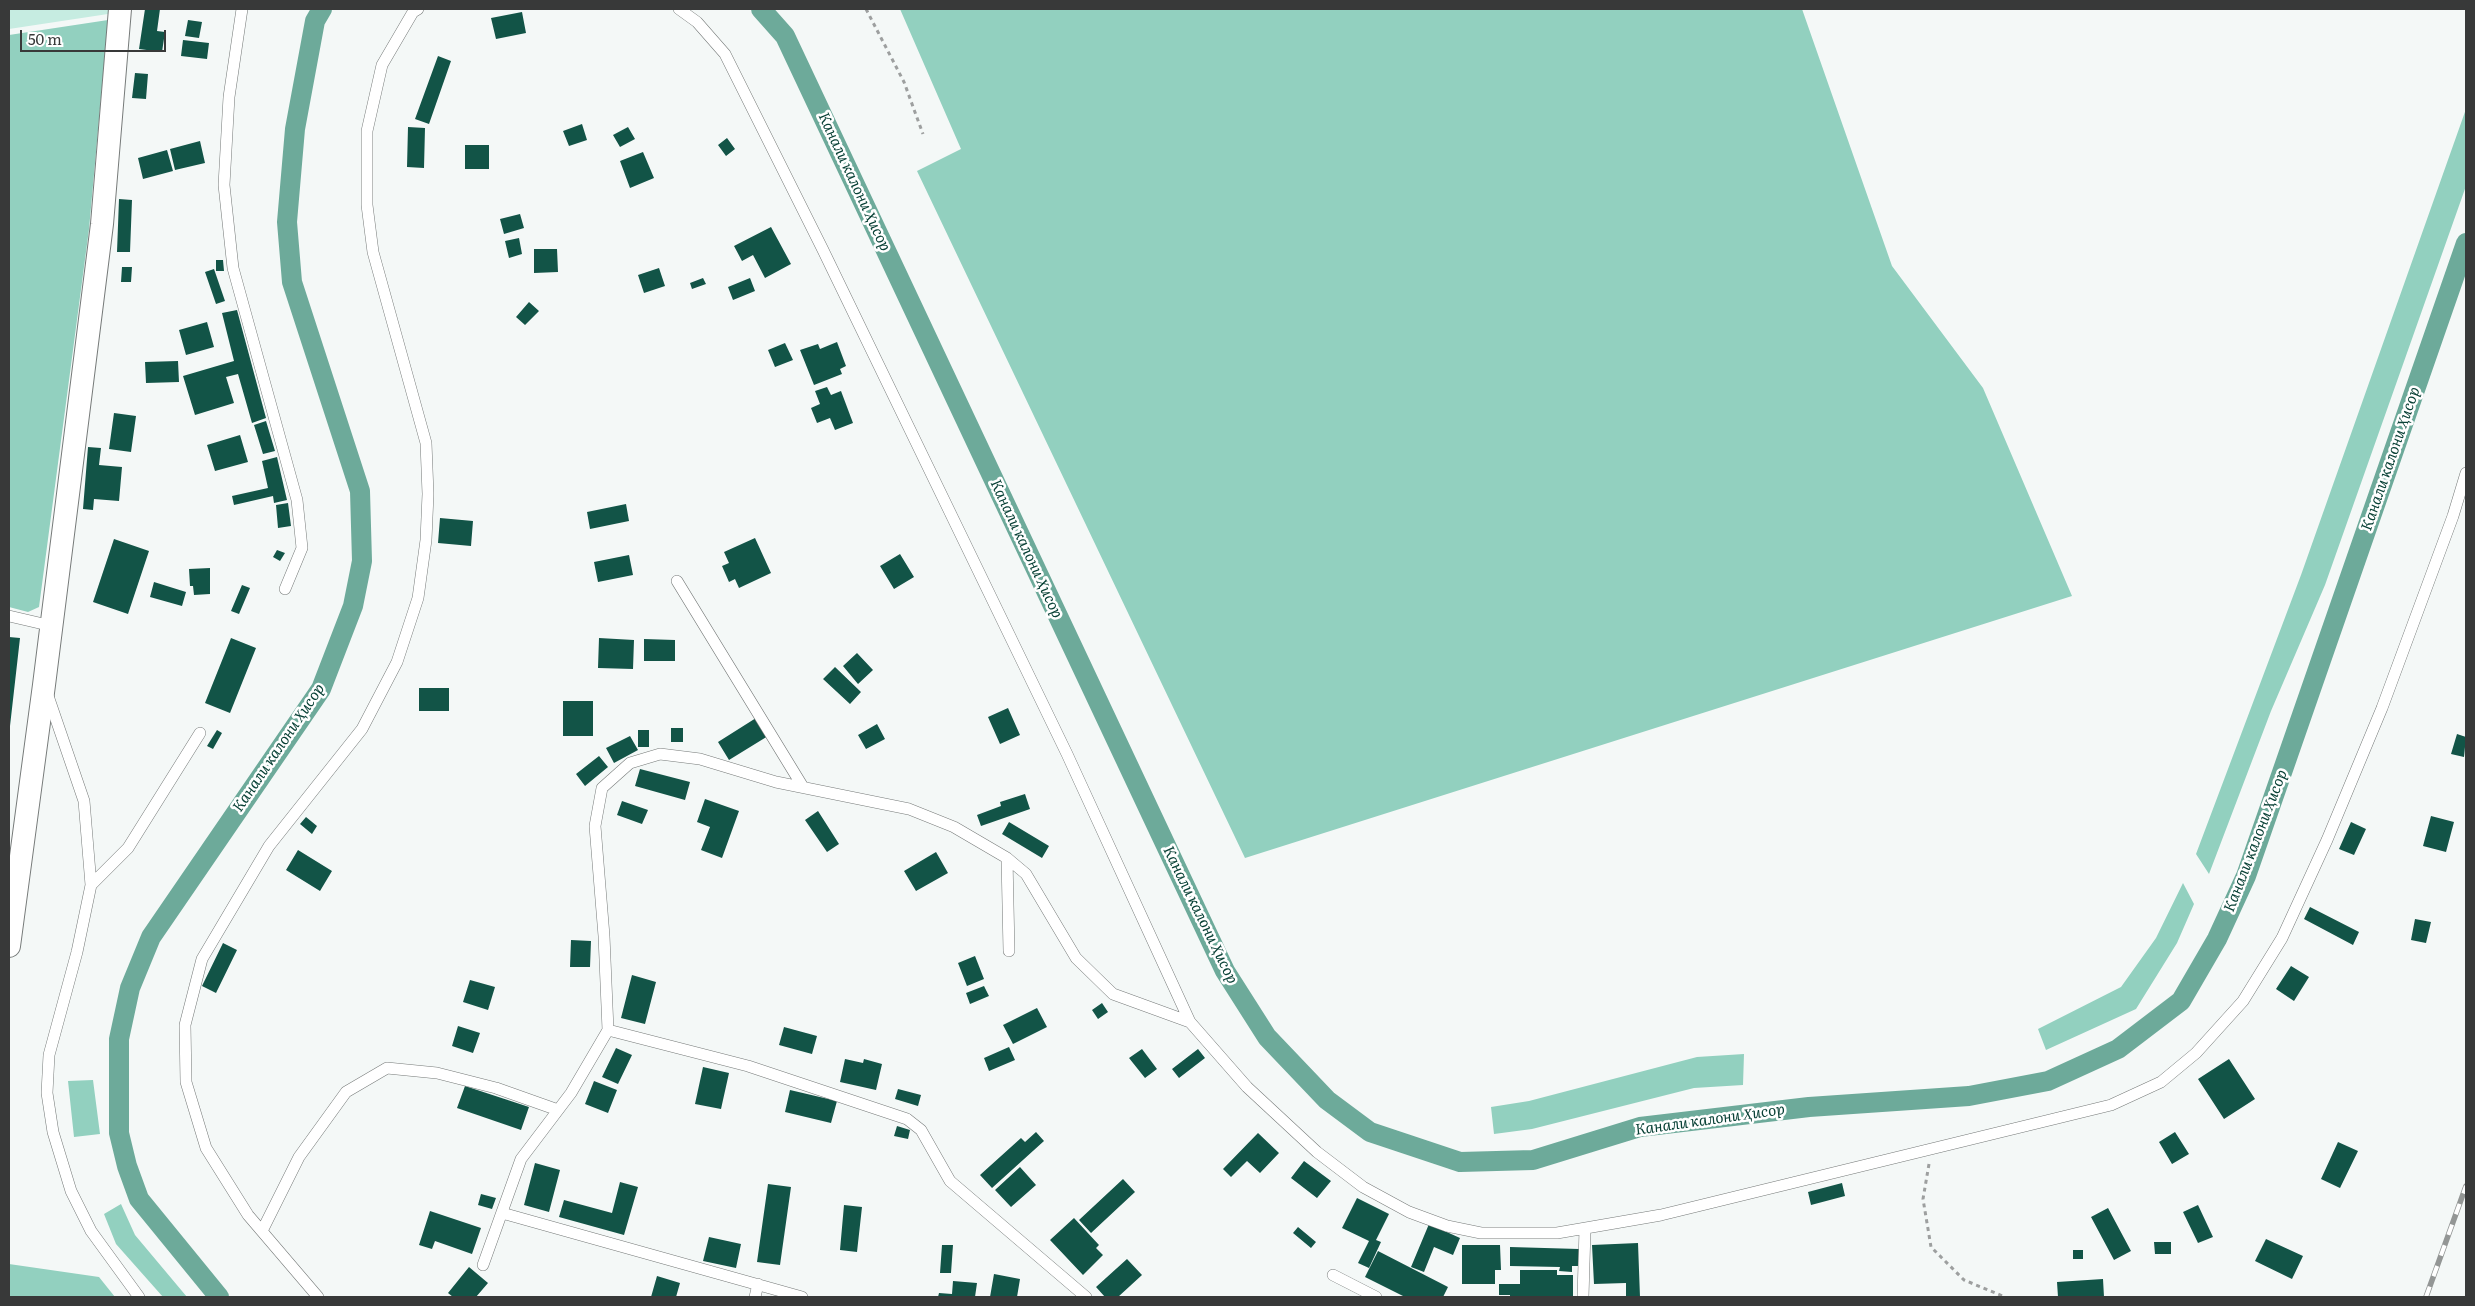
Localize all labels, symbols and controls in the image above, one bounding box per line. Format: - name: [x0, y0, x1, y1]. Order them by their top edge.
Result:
- scale bar: [22, 20, 169, 52]
- text: 50 m: [28, 27, 62, 50]
- water label: Канали калони Ҳисор: [814, 110, 894, 254]
- water label: Канали калони Ҳисор: [2358, 385, 2424, 533]
- water label: Канали калони Ҳисор: [986, 477, 1066, 621]
- water label: Канали калони Ҳисор: [229, 680, 329, 816]
- water label: Канали калони Ҳисор: [2221, 767, 2291, 915]
- water label: Канали калони Ҳисор: [1159, 843, 1241, 987]
- water label: Канали калони Ҳисор: [1634, 1101, 1786, 1139]

